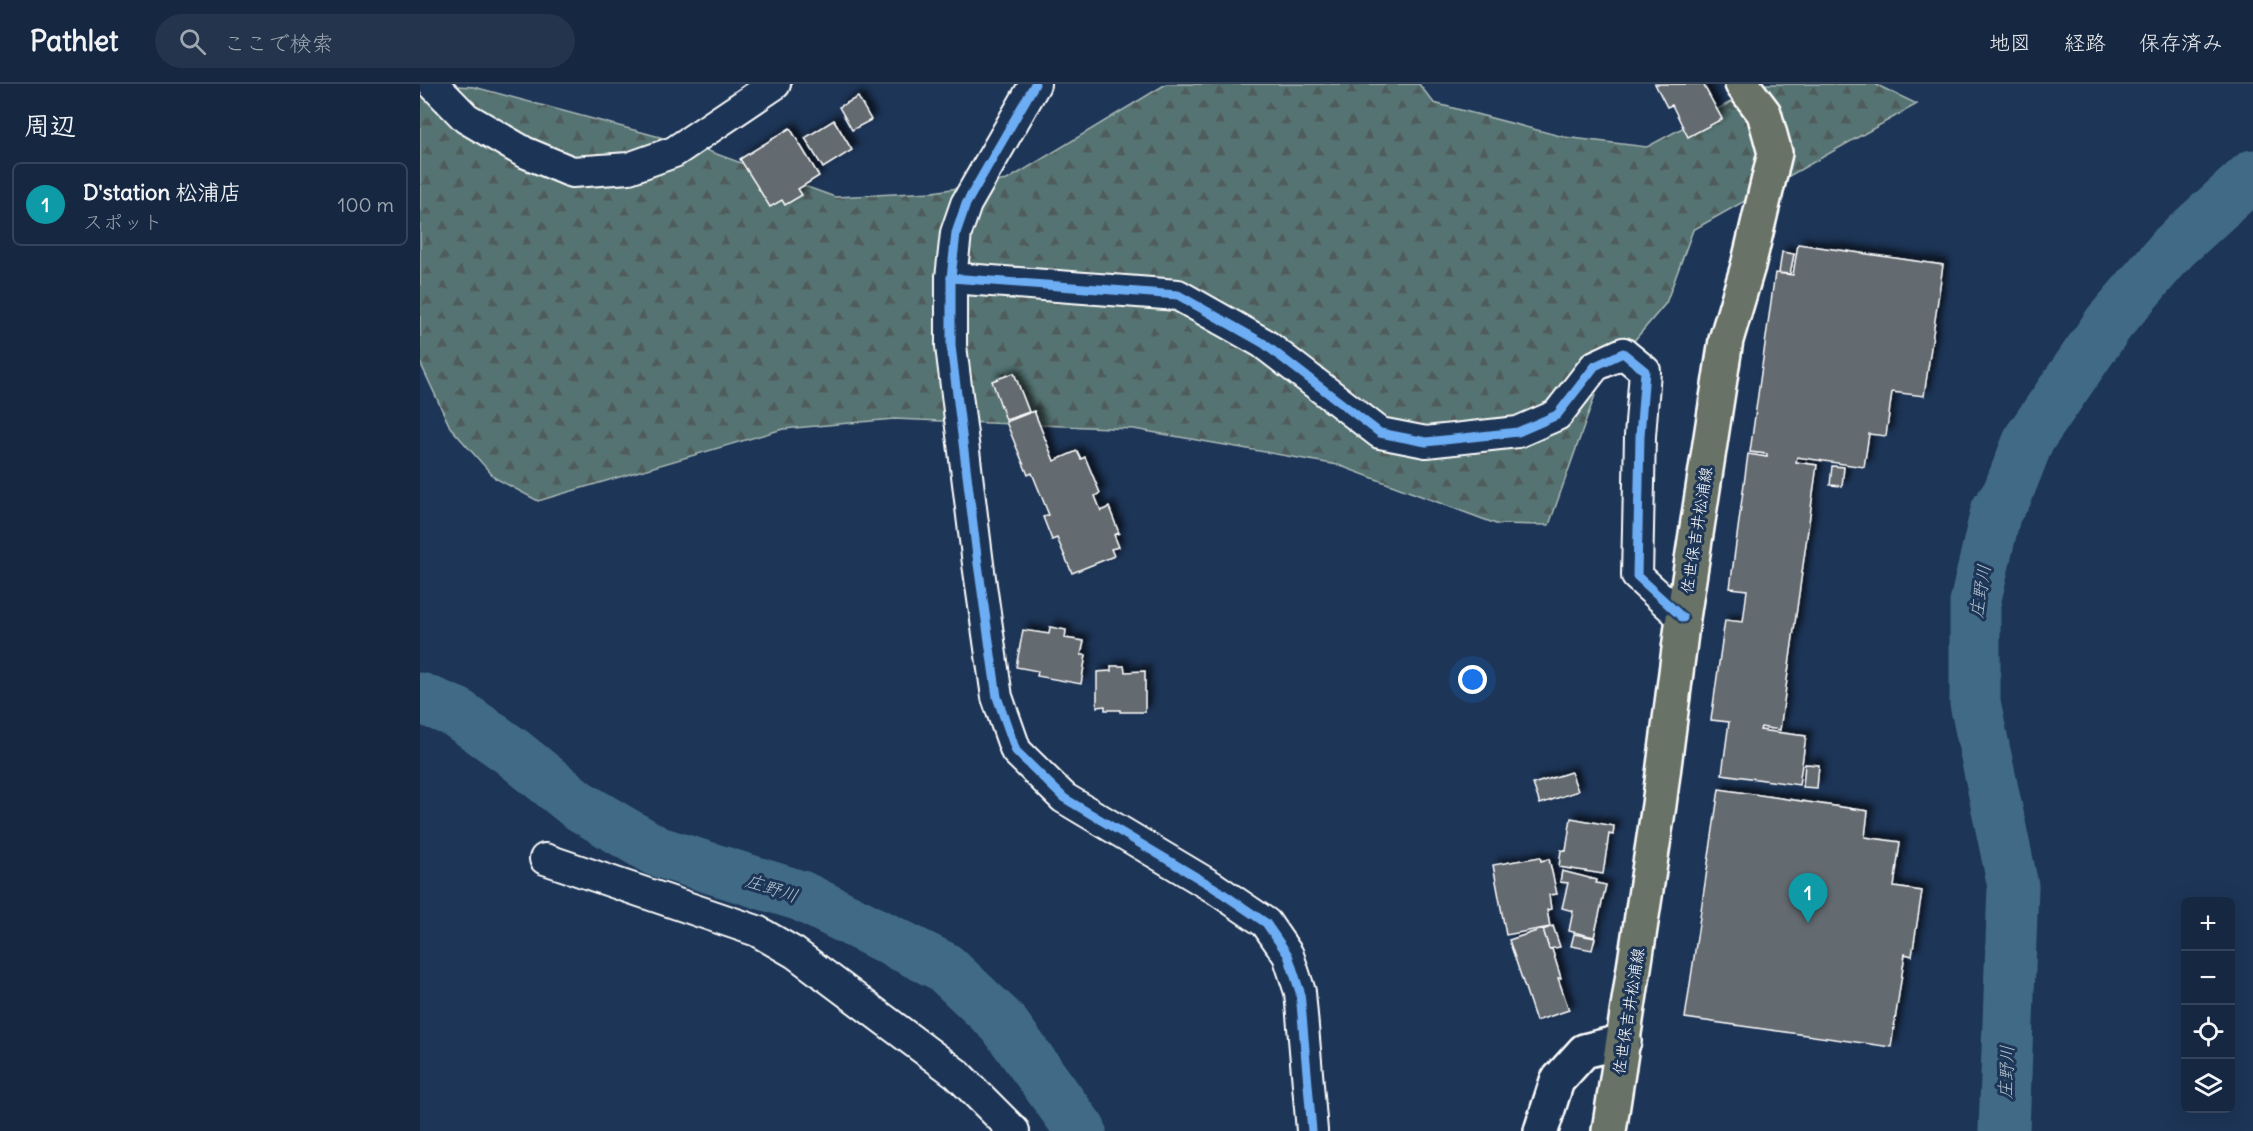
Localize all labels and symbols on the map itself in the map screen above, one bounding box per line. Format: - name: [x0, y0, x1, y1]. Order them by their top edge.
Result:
- street label: 佐世保吉井松浦線: [1676, 465, 1716, 595]
- water label: 庄野川: [1964, 563, 1996, 619]
- your location: [1458, 665, 1487, 694]
- water label: 庄野川: [743, 869, 801, 907]
- pin: 1: [1788, 874, 1828, 923]
- street label: 佐世保吉井松浦線: [1608, 946, 1648, 1076]
- water label: 庄野川: [1994, 1045, 2018, 1099]

